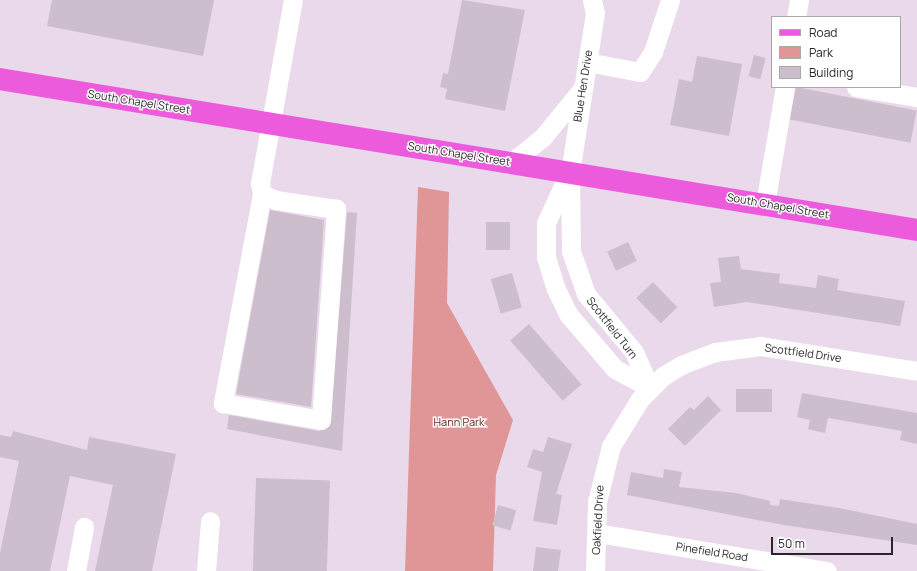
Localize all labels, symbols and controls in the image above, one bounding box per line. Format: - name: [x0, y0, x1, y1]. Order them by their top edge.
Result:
- legend: [771, 16, 901, 88]
- text: Road: [809, 24, 837, 41]
- text: Park: [809, 44, 833, 61]
- street label: Blue Hen Drive: [571, 49, 595, 123]
- text: Building: [809, 64, 853, 81]
- street label: South Chapel Street: [87, 87, 191, 117]
- street label: South Chapel Street: [407, 139, 511, 169]
- street label: South Chapel Street: [726, 191, 830, 221]
- street label: Scottfield Turn: [584, 294, 640, 362]
- street label: Scottfield Drive: [764, 341, 842, 365]
- park label: Hann Park: [434, 415, 484, 429]
- street label: Oakfield Drive: [590, 485, 606, 555]
- scale bar: [773, 529, 895, 555]
- text: 50 m: [778, 535, 805, 552]
- street label: Pinefield Road: [675, 540, 749, 564]

